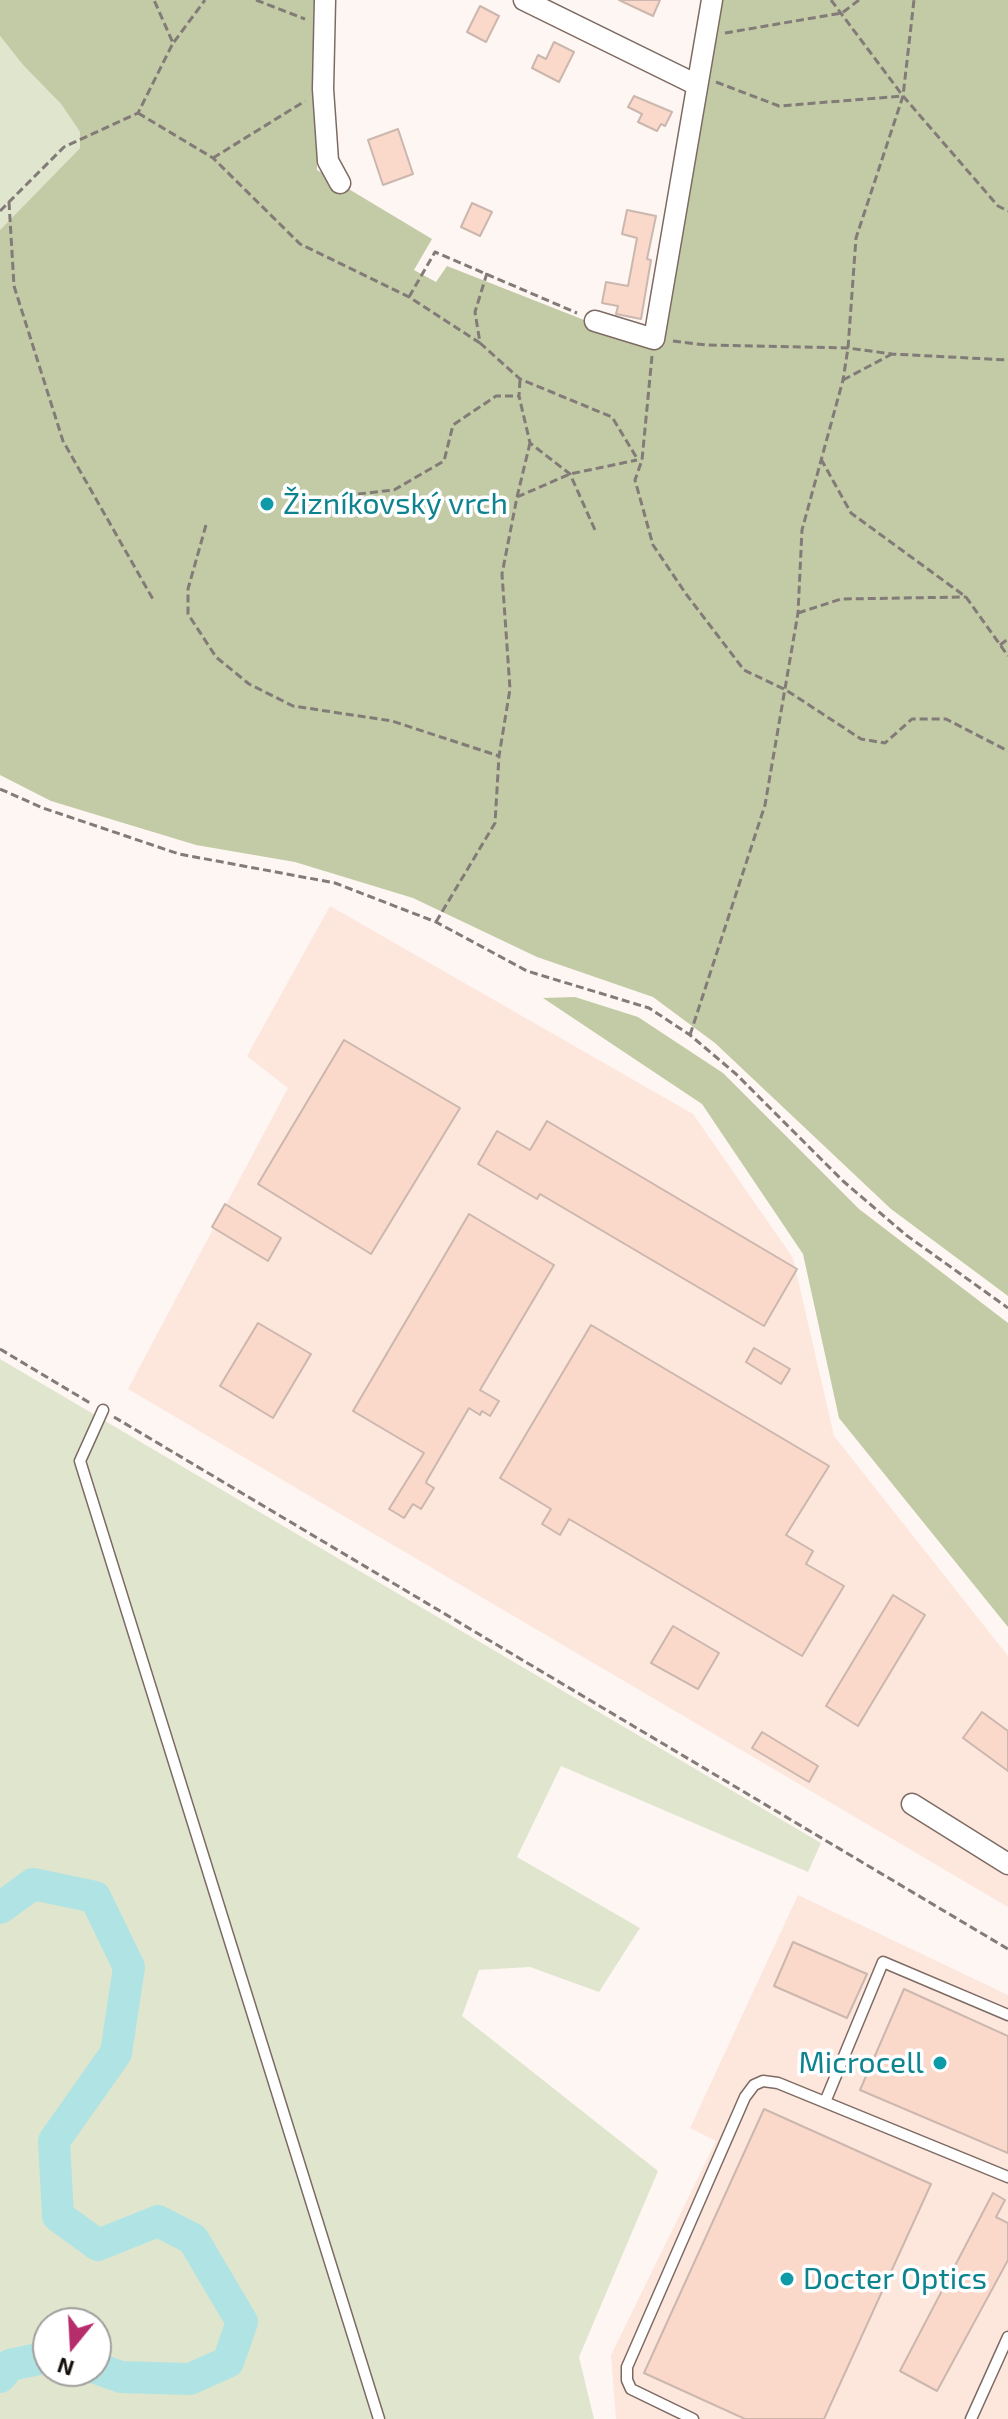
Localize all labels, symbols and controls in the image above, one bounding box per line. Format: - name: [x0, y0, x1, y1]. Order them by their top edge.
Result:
- place label: Žizníkovský vrch: [283, 486, 508, 522]
- marker: Žizníkovský vrch: [258, 495, 276, 513]
- place label: Microcell: [799, 2045, 924, 2081]
- marker: Microcell: [931, 2054, 949, 2072]
- place label: Docter Optics: [803, 2261, 987, 2297]
- marker: Docter Optics: [778, 2270, 796, 2288]
- north arrow: [32, 2307, 112, 2387]
- text: N: [54, 2353, 77, 2383]

